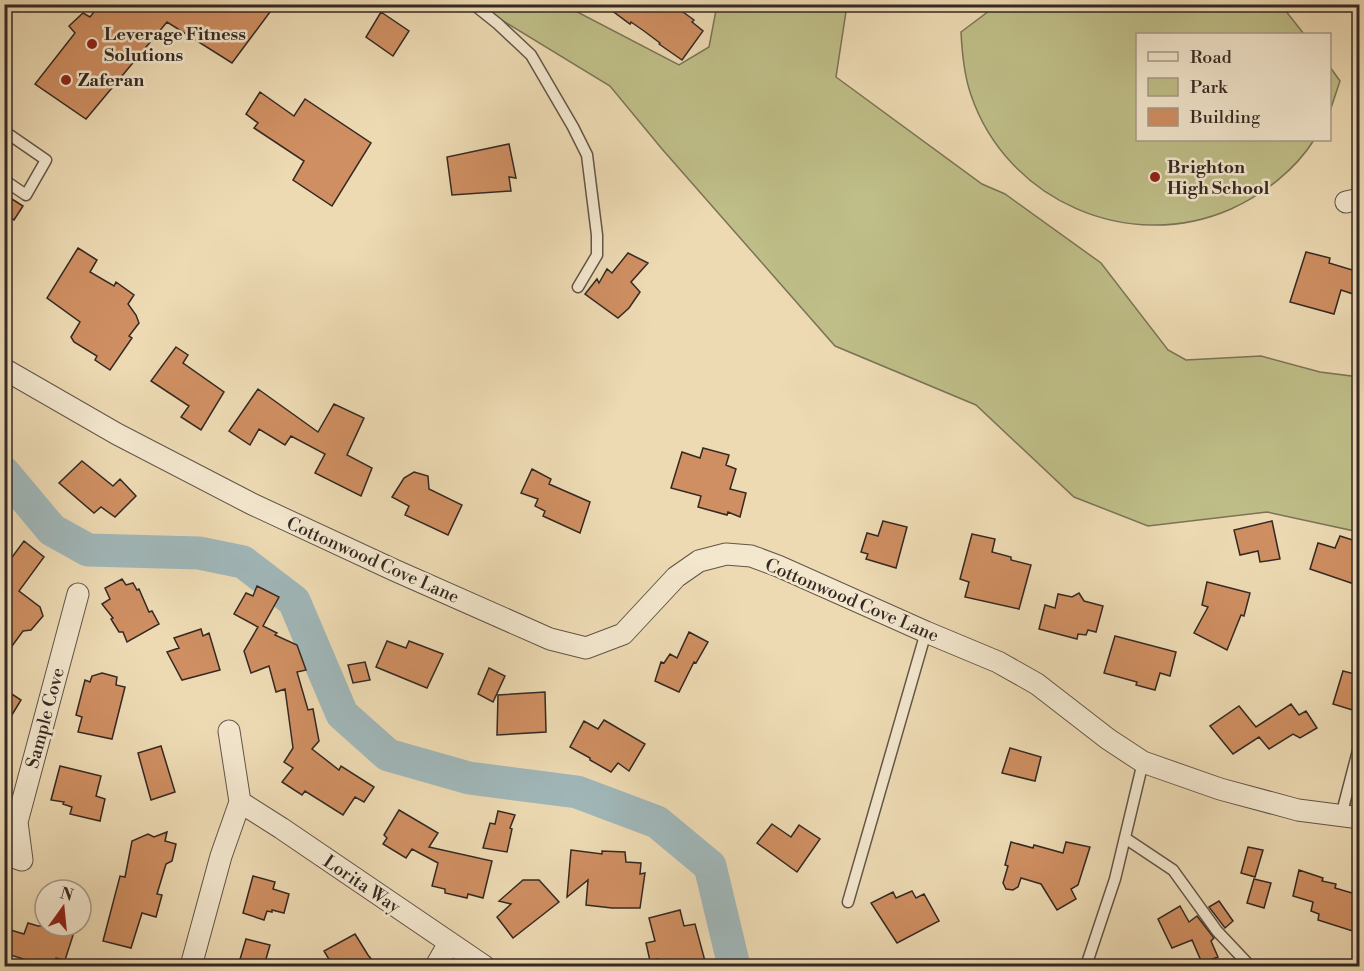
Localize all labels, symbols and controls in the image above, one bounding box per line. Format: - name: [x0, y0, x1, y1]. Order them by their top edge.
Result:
- place label: Leverage Fitness Solutions: [104, 23, 246, 67]
- legend: [1136, 33, 1331, 141]
- marker: Leverage Fitness Solutions: [85, 37, 99, 51]
- text: Road: [1190, 46, 1233, 69]
- place label: Zaferan: [78, 69, 144, 92]
- marker: Zaferan: [59, 73, 73, 87]
- text: Park: [1190, 76, 1229, 99]
- text: Building: [1189, 106, 1261, 129]
- place label: Brighton High School: [1167, 156, 1270, 200]
- marker: Brighton High School: [1148, 170, 1162, 184]
- street label: Cottonwood Cove Lane: [283, 512, 463, 609]
- street label: Cottonwood Cove Lane: [761, 553, 942, 647]
- street label: Sample Cove: [21, 665, 70, 771]
- street label: Lorita Way: [319, 850, 405, 919]
- north arrow: [33, 878, 93, 938]
- text: N: [58, 883, 76, 906]

